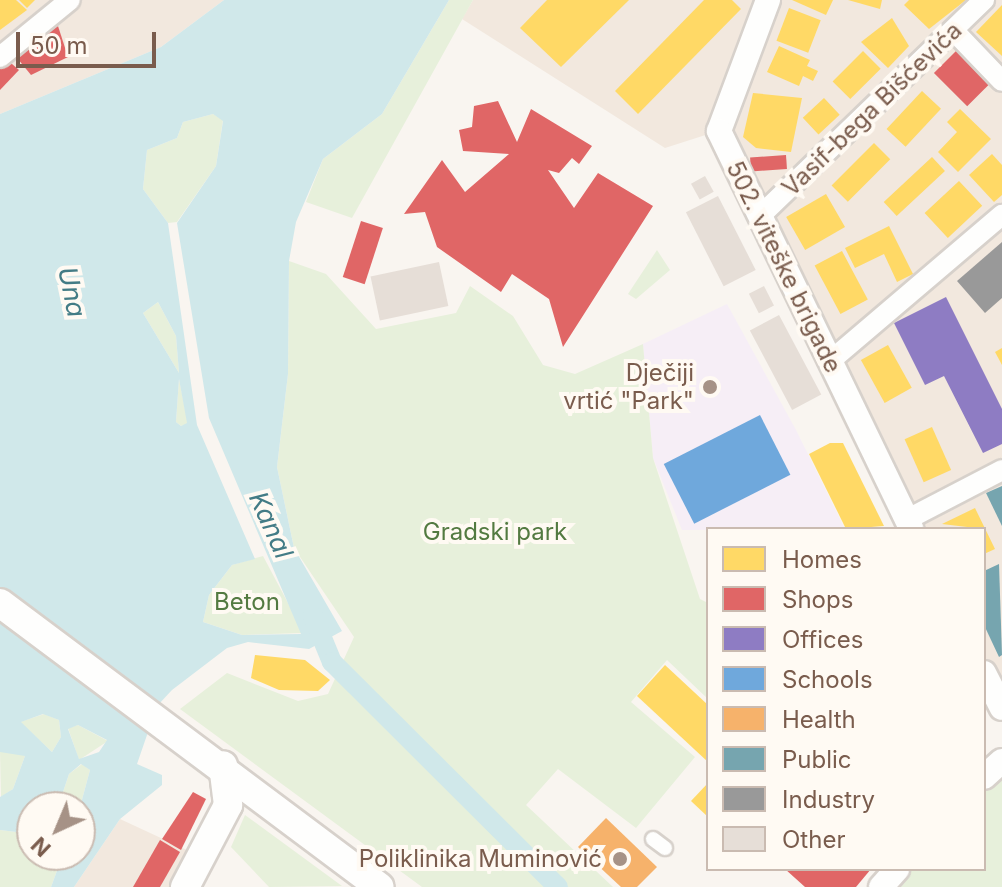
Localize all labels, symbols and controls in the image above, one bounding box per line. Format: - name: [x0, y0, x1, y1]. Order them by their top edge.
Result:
- scale bar: [20, 16, 160, 66]
- street label: Vasif-bega Bišćevića: [776, 16, 968, 202]
- text: 50 m: [30, 31, 88, 60]
- street label: 502. viteške brigade: [720, 157, 848, 377]
- water label: Una: [51, 264, 93, 320]
- place label: Dječiji vrtić "Park": [563, 359, 694, 415]
- marker: Dječiji vrtić "Park": [701, 378, 719, 396]
- water label: Kanal: [243, 487, 299, 563]
- park label: Gradski park: [423, 518, 567, 546]
- legend: [706, 527, 986, 871]
- text: Homes: [782, 545, 862, 574]
- text: Shops: [782, 585, 853, 614]
- park label: Beton: [214, 588, 280, 616]
- text: Offices: [782, 625, 863, 654]
- text: Schools: [782, 665, 873, 694]
- text: Health: [782, 705, 856, 734]
- text: Public: [782, 745, 852, 774]
- text: Industry: [782, 785, 875, 814]
- north arrow: [16, 791, 96, 871]
- text: Other: [782, 825, 845, 854]
- text: N: [26, 832, 56, 862]
- place label: Poliklinika Muminović: [359, 845, 602, 873]
- marker: Poliklinika Muminović: [609, 848, 631, 870]

